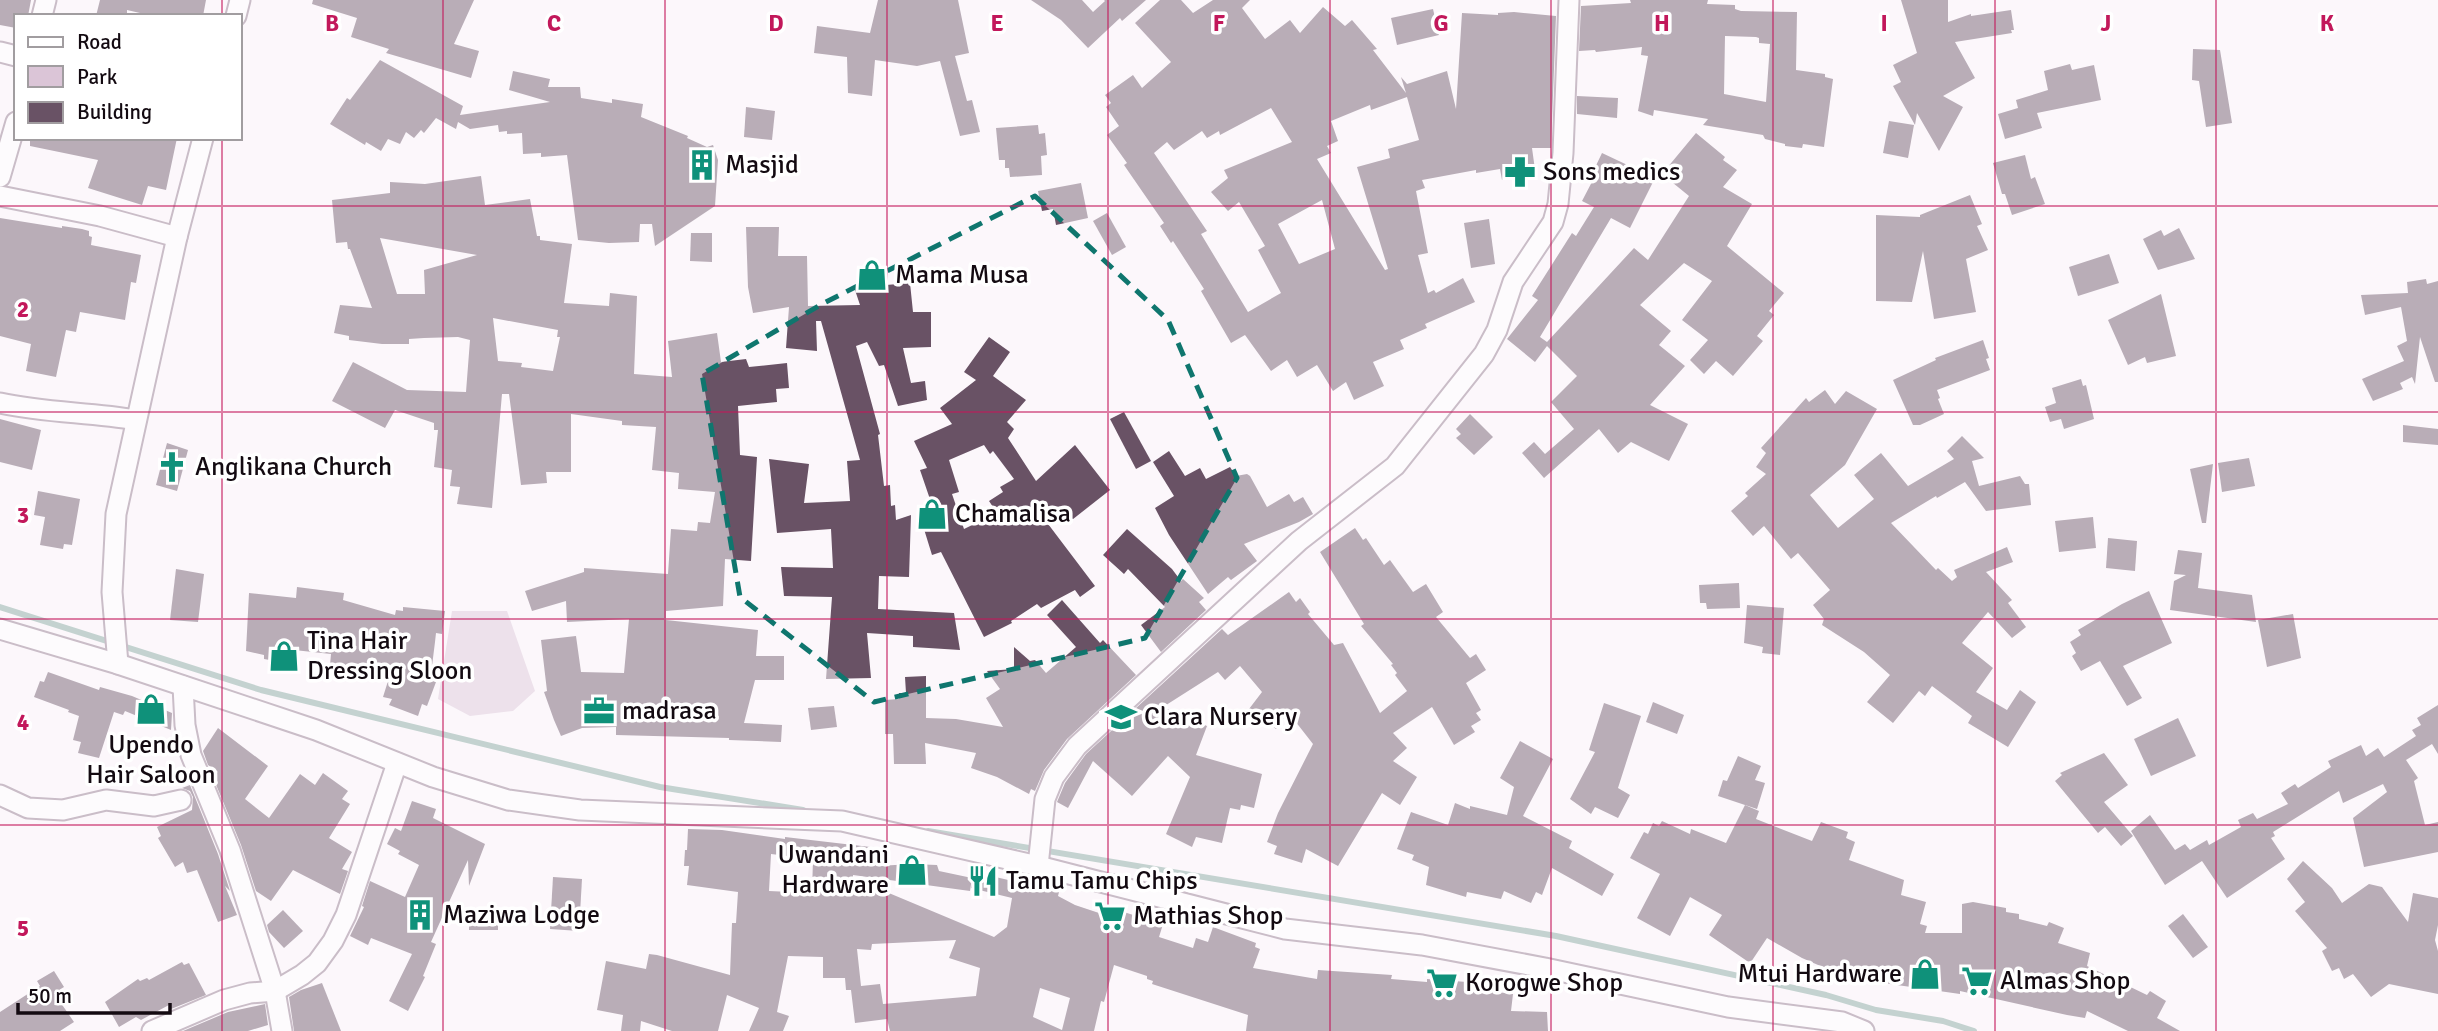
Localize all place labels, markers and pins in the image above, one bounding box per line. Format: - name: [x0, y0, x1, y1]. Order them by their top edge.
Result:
- building icon: Masjid: [685, 148, 719, 182]
- place label: Masjid: [725, 149, 799, 181]
- pharmacy icon: Sons medics: [1503, 155, 1537, 189]
- place label: Sons medics: [1543, 156, 1680, 188]
- shop icon: Mama Musa: [855, 258, 889, 292]
- place label: Mama Musa: [895, 259, 1029, 291]
- church icon: Anglikana Church: [155, 450, 189, 484]
- place label: Anglikana Church: [195, 451, 392, 483]
- shop icon: Chamalisa: [915, 497, 949, 531]
- place label: Chamalisa: [955, 498, 1071, 530]
- place label: Tina Hair Dressing Sloon: [307, 625, 472, 687]
- shop icon: Tina Hair Dressing Sloon: [267, 639, 301, 673]
- shop icon: Upendo Hair Saloon: [134, 692, 168, 726]
- office icon: madrasa: [582, 694, 616, 728]
- place label: madrasa: [622, 695, 717, 727]
- school or university icon: Clara Nursery: [1104, 700, 1138, 734]
- place label: Clara Nursery: [1144, 701, 1297, 733]
- place label: Upendo Hair Saloon: [86, 729, 216, 791]
- place label: Uwandani Hardware: [778, 839, 889, 901]
- shop icon: Uwandani Hardware: [895, 853, 929, 887]
- restaurant icon: Tamu Tamu Chips: [966, 864, 1000, 898]
- place label: Tamu Tamu Chips: [1006, 865, 1198, 897]
- building icon: Maziwa Lodge: [403, 898, 437, 932]
- place label: Maziwa Lodge: [443, 899, 600, 931]
- supermarket icon: Mathias Shop: [1093, 899, 1127, 933]
- place label: Mathias Shop: [1133, 900, 1283, 932]
- shop icon: Mtui Hardware: [1908, 957, 1942, 991]
- place label: Mtui Hardware: [1737, 958, 1902, 990]
- supermarket icon: Almas Shop: [1960, 964, 1994, 998]
- place label: Almas Shop: [2000, 965, 2130, 997]
- supermarket icon: Korogwe Shop: [1425, 966, 1459, 1000]
- place label: Korogwe Shop: [1465, 967, 1623, 999]

